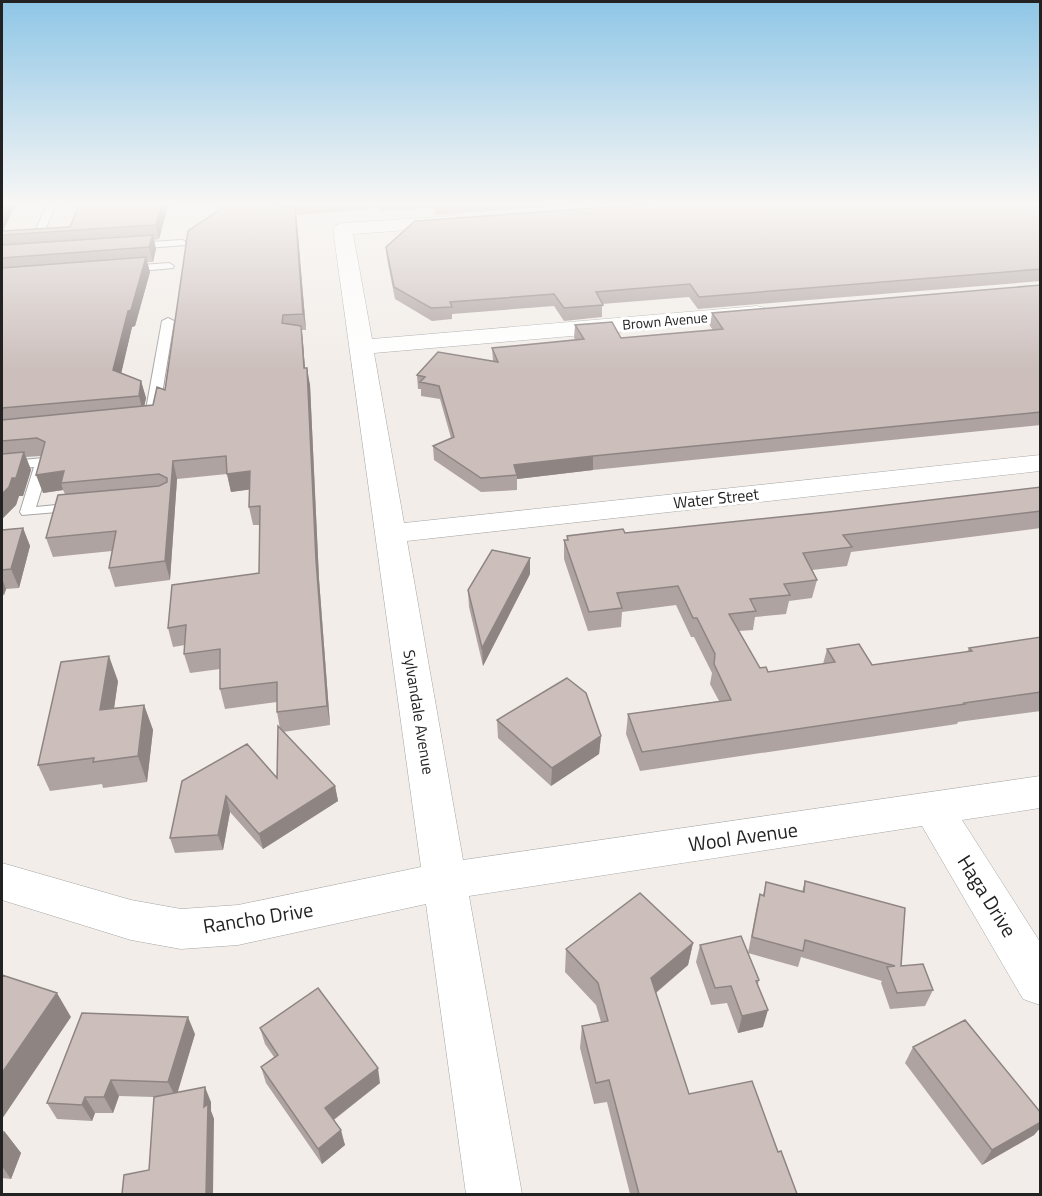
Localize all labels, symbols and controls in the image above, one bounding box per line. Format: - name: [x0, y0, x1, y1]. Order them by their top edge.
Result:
- street label: Brown Avenue: [621, 306, 709, 335]
- street label: Water Street: [672, 482, 760, 514]
- street label: Sylvandale Avenue: [397, 648, 441, 776]
- street label: Wool Avenue: [686, 813, 800, 860]
- street label: Haga Drive: [950, 849, 1025, 943]
- street label: Rancho Drive: [201, 893, 315, 942]

